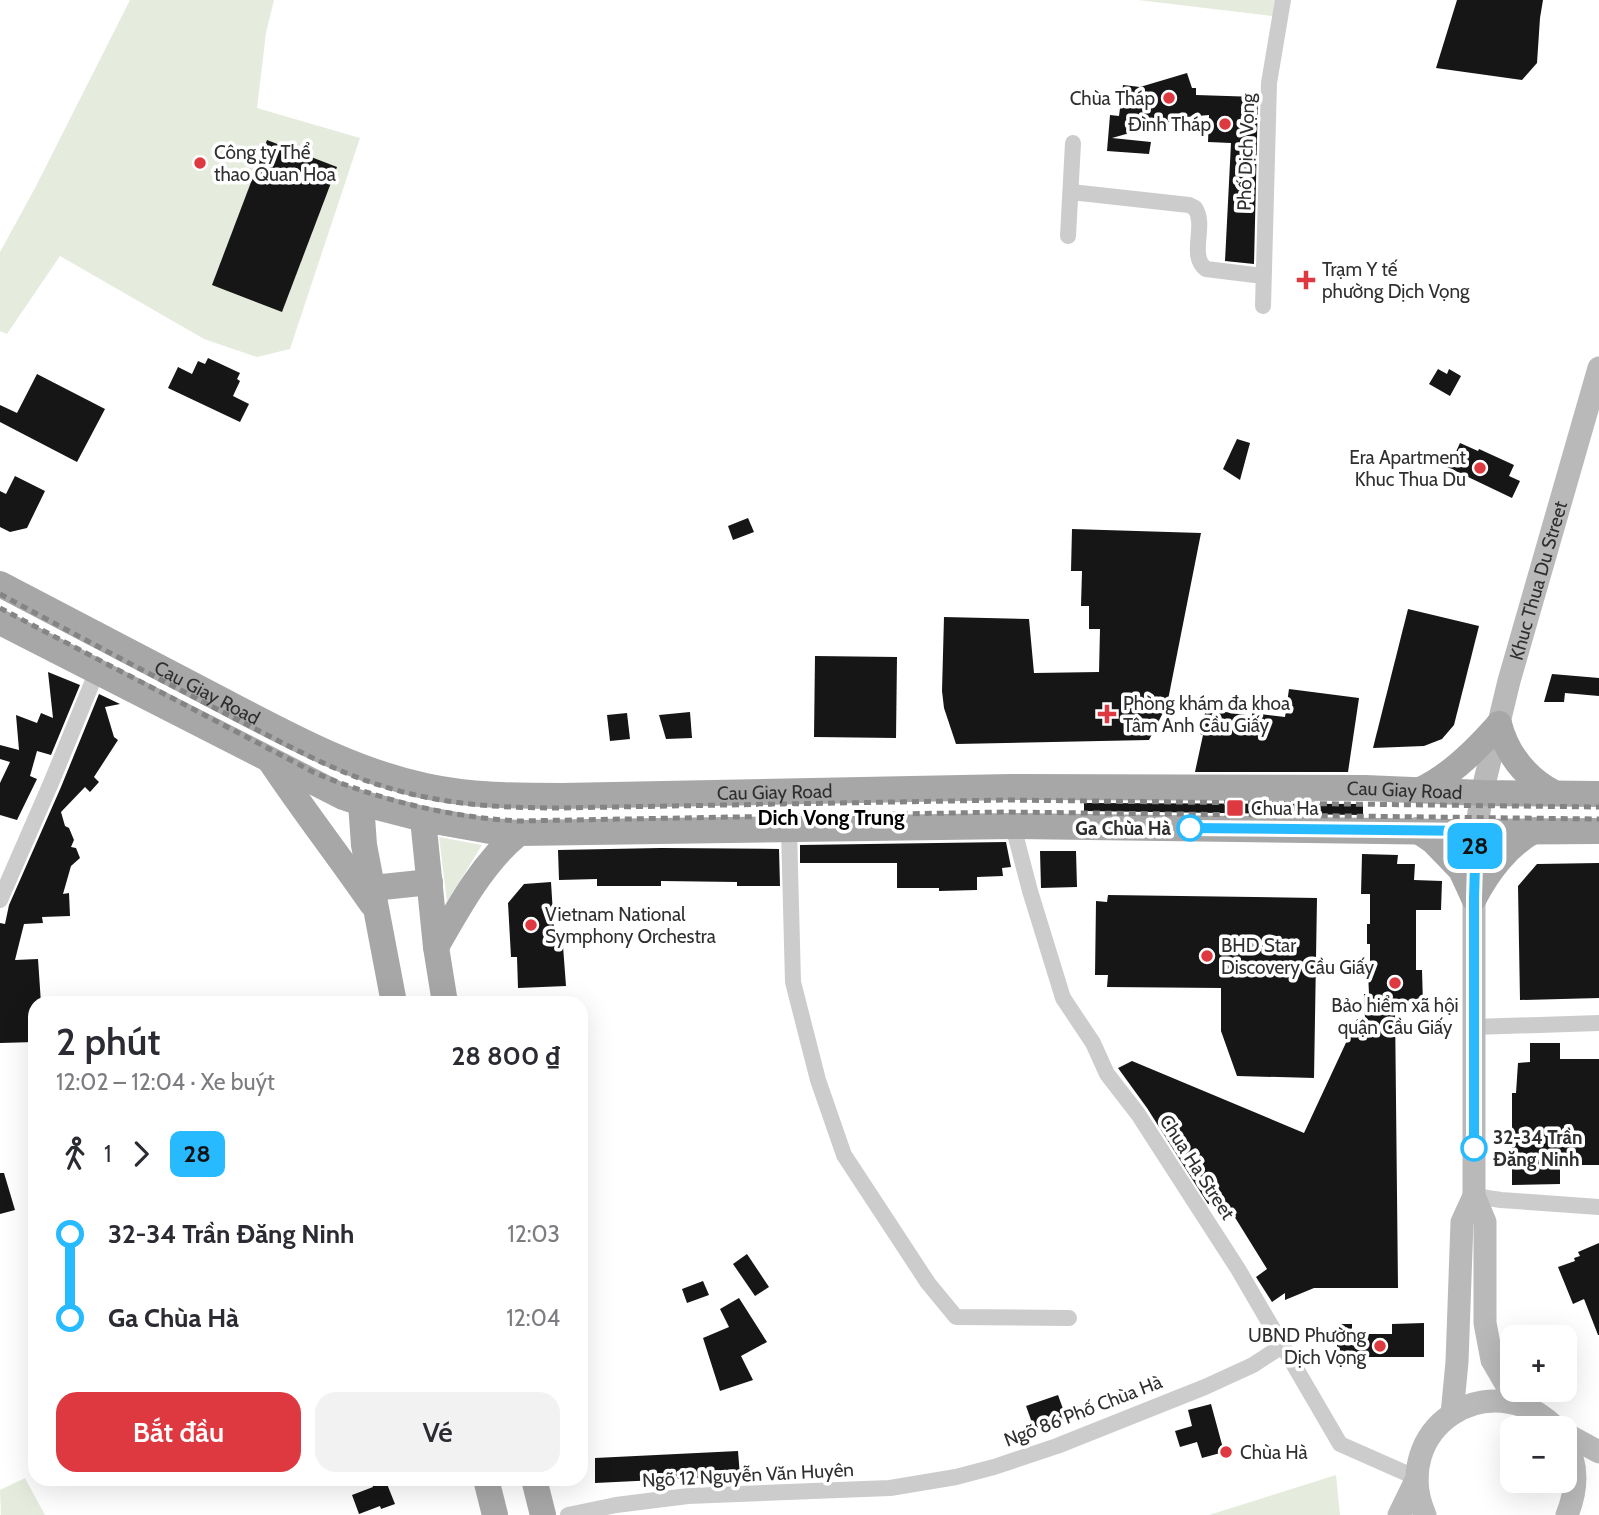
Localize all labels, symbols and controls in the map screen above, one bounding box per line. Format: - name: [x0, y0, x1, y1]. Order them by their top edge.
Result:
- place label: Chùa Tháp: [1070, 87, 1155, 110]
- marker: Chùa Tháp: [1161, 90, 1177, 106]
- street label: Phố Dịch Vọng: [1232, 92, 1260, 211]
- place label: Đình Tháp: [1128, 113, 1211, 136]
- marker: Đình Tháp: [1217, 116, 1233, 132]
- place label: Công ty Thể thao Quan Hoa: [214, 141, 336, 186]
- marker: Công ty Thể thao Quan Hoa: [192, 155, 208, 171]
- place label: Trạm Y tế phường Dịch Vọng: [1322, 258, 1470, 303]
- marker: Trạm Y tế phường Dịch Vọng: [1296, 270, 1316, 290]
- place label: Era Apartment Khuc Thua Du: [1349, 446, 1467, 491]
- marker: Era Apartment Khuc Thua Du: [1472, 460, 1488, 476]
- street label: Khuc Thua Du Street: [1504, 498, 1572, 663]
- street label: Cau Giay Road: [151, 655, 264, 729]
- place label: Phòng khám đa khoa Tâm Anh Cầu Giấy: [1123, 692, 1290, 737]
- marker: Phòng khám đa khoa Tâm Anh Cầu Giấy: [1097, 704, 1117, 724]
- street label: Cau Giay Road: [1347, 776, 1463, 804]
- street label: Cau Giay Road: [717, 779, 833, 804]
- place label: Chua Ha: [1251, 797, 1319, 820]
- marker: Chua Ha: [1225, 798, 1245, 818]
- district label: Dich Vong Trung: [757, 805, 905, 830]
- marker: Ga Chùa Hà: [1177, 815, 1203, 841]
- place label: Ga Chùa Hà: [1075, 817, 1172, 840]
- line badge: 28: [1444, 823, 1506, 869]
- text: 28: [1461, 831, 1489, 860]
- place label: Vietnam National Symphony Orchestra: [545, 903, 716, 948]
- marker: Vietnam National Symphony Orchestra: [523, 917, 539, 933]
- place label: BHD Star Discovery Cầu Giấy: [1221, 934, 1375, 979]
- marker: BHD Star Discovery Cầu Giấy: [1199, 948, 1215, 964]
- marker: Bảo hiểm xã hội quận Cầu Giấy: [1387, 975, 1403, 991]
- place label: Bảo hiểm xã hội quận Cầu Giấy: [1331, 994, 1459, 1039]
- text: 2 phút: [56, 1018, 160, 1065]
- text: 28 800 ₫: [452, 1040, 560, 1072]
- text: 12:02 – 12:04 · Xe buýt: [56, 1068, 275, 1096]
- street label: Chua Ha Street: [1154, 1110, 1240, 1224]
- place label: 32-34 Trần Đăng Ninh: [1493, 1126, 1582, 1171]
- icon: walk: [56, 1135, 94, 1173]
- icon: forward: [122, 1135, 160, 1173]
- marker: 32-34 Trần Đăng Ninh: [1461, 1135, 1487, 1161]
- text: 28: [184, 1139, 211, 1168]
- text: 1: [104, 1140, 112, 1168]
- text: 32-34 Trần Đăng Ninh: [108, 1218, 354, 1250]
- text: 12:03: [507, 1220, 560, 1248]
- text: Ga Chùa Hà: [108, 1302, 239, 1334]
- text: 12:04: [506, 1304, 560, 1332]
- place label: UBND Phường Dịch Vọng: [1248, 1324, 1367, 1369]
- map controls: [1500, 1325, 1577, 1493]
- button: +: [1500, 1325, 1577, 1402]
- marker: UBND Phường Dịch Vọng: [1372, 1338, 1388, 1354]
- street label: Ngõ 86 Phố Chùa Hà: [1001, 1370, 1165, 1452]
- button: Bắt đầu: [56, 1392, 301, 1472]
- button: Vé: [315, 1392, 560, 1472]
- button: −: [1500, 1416, 1577, 1493]
- place label: Chùa Hà: [1240, 1441, 1308, 1464]
- marker: Chùa Hà: [1218, 1444, 1234, 1460]
- street label: Ngõ 12 Nguyễn Văn Huyên: [642, 1458, 854, 1492]

